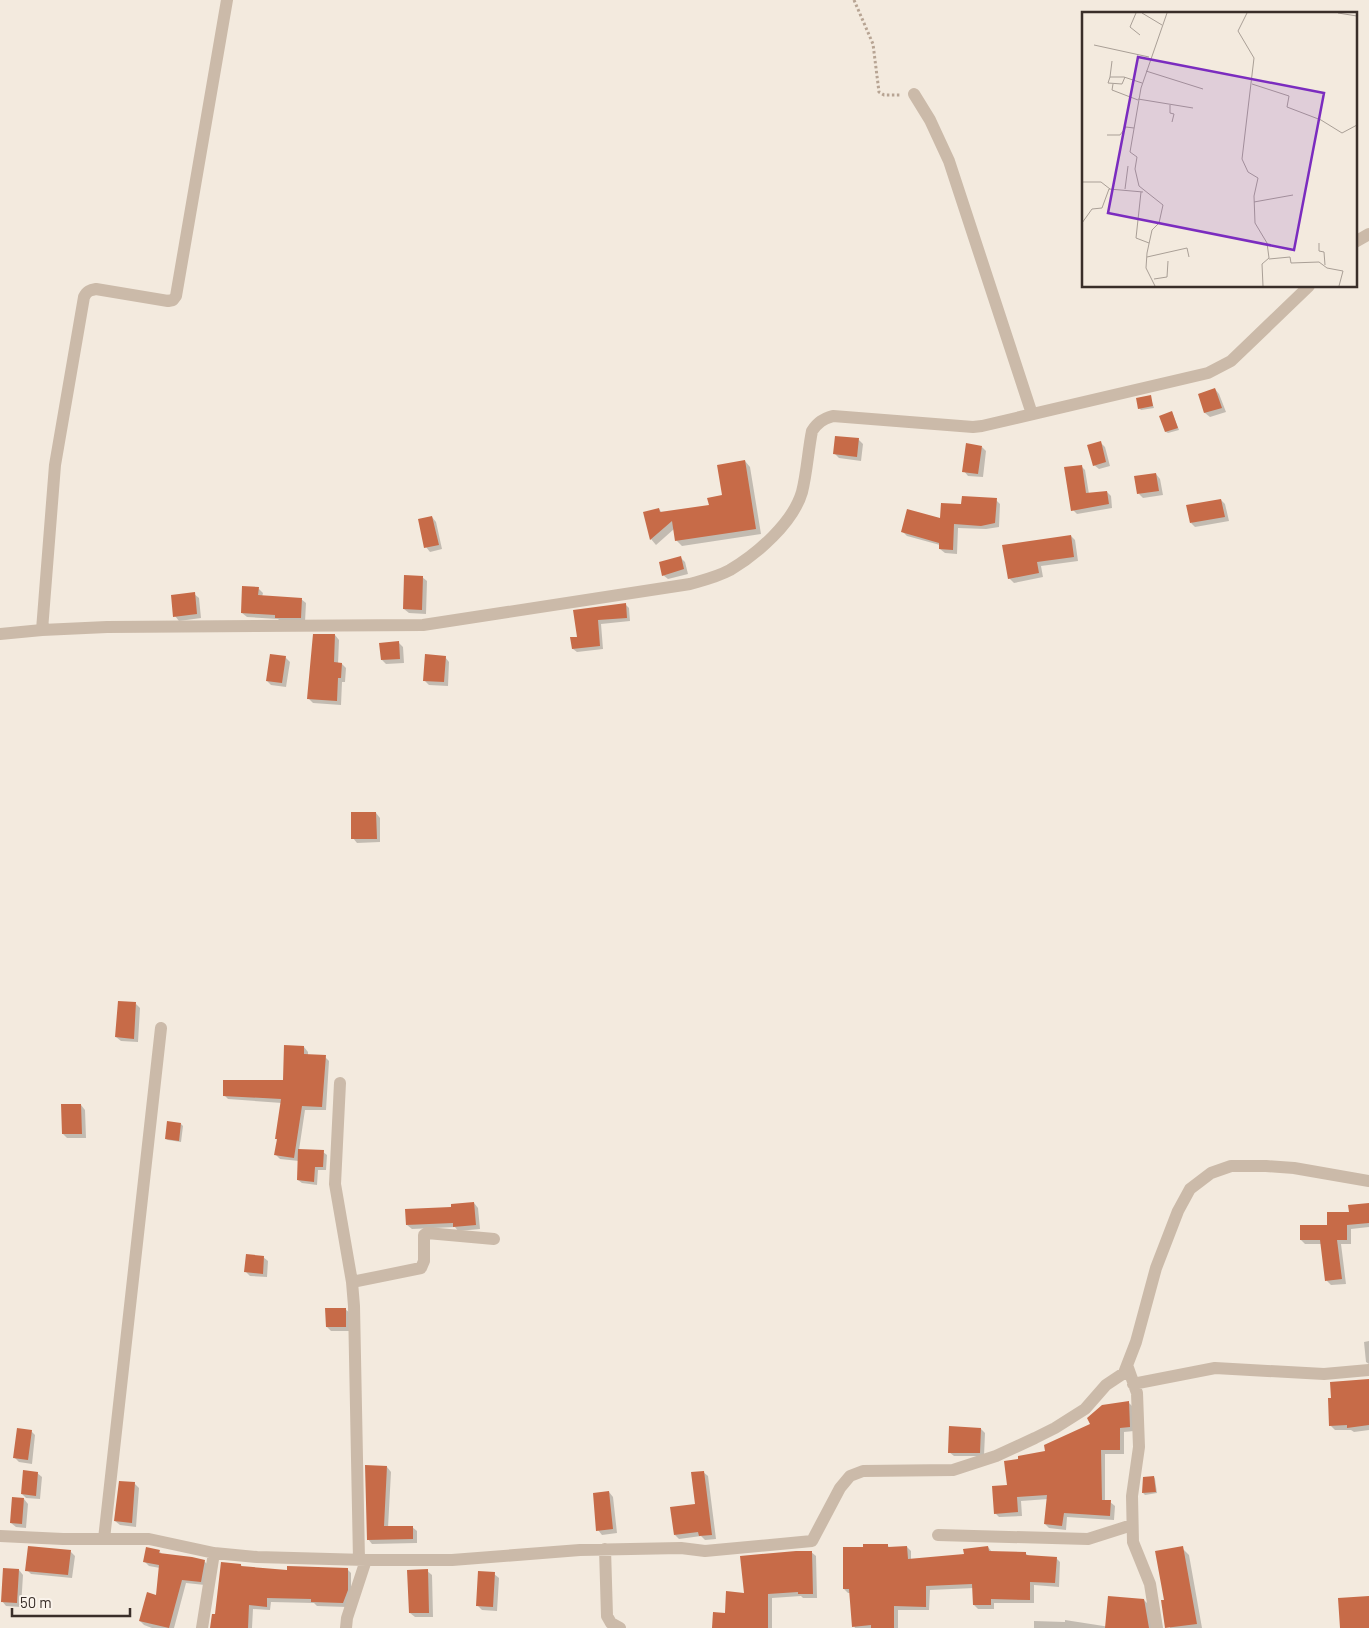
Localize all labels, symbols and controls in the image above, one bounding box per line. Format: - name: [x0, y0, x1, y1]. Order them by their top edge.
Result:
- inset map: [1082, 12, 1356, 288]
- scale bar: [12, 1586, 130, 1618]
- text: 50 m: [20, 1593, 52, 1611]

